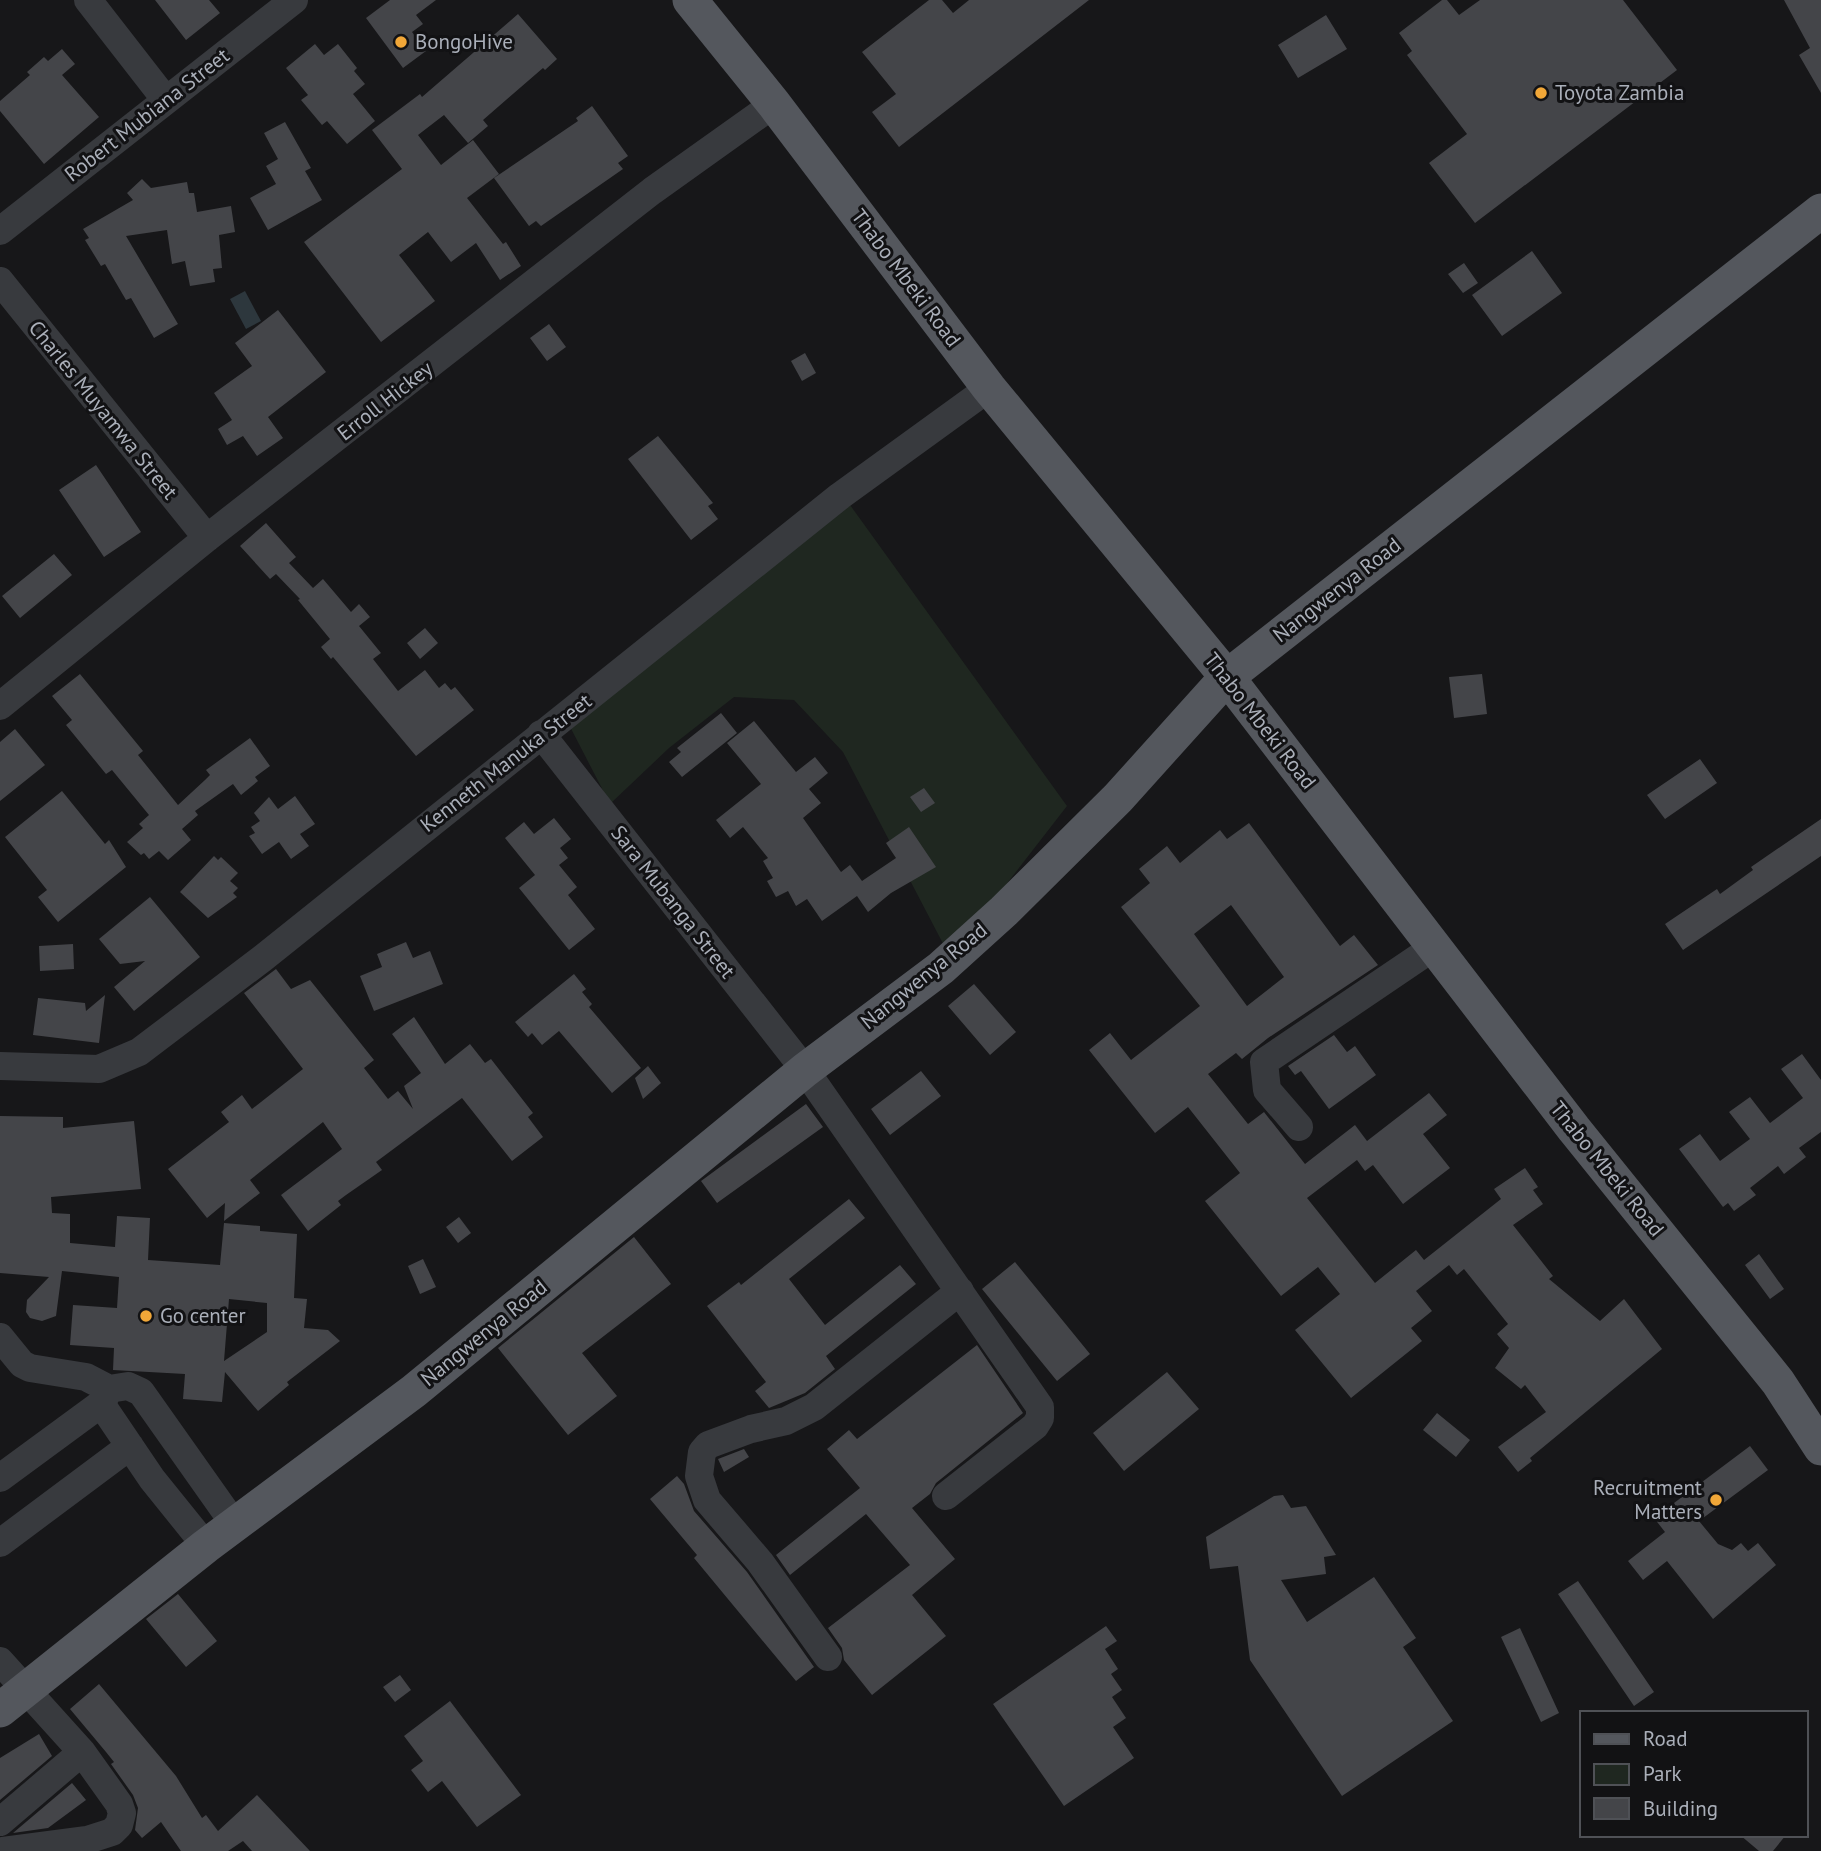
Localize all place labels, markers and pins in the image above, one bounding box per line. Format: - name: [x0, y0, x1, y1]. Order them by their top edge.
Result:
- place label: BongoHive: [415, 28, 513, 55]
- marker: BongoHive: [393, 34, 409, 50]
- place label: Toyota Zambia: [1555, 79, 1684, 106]
- marker: Toyota Zambia: [1533, 85, 1549, 101]
- place label: Go center: [160, 1302, 246, 1329]
- marker: Go center: [138, 1308, 154, 1324]
- place label: Recruitment Matters: [1593, 1474, 1702, 1525]
- marker: Recruitment Matters: [1708, 1492, 1724, 1508]

